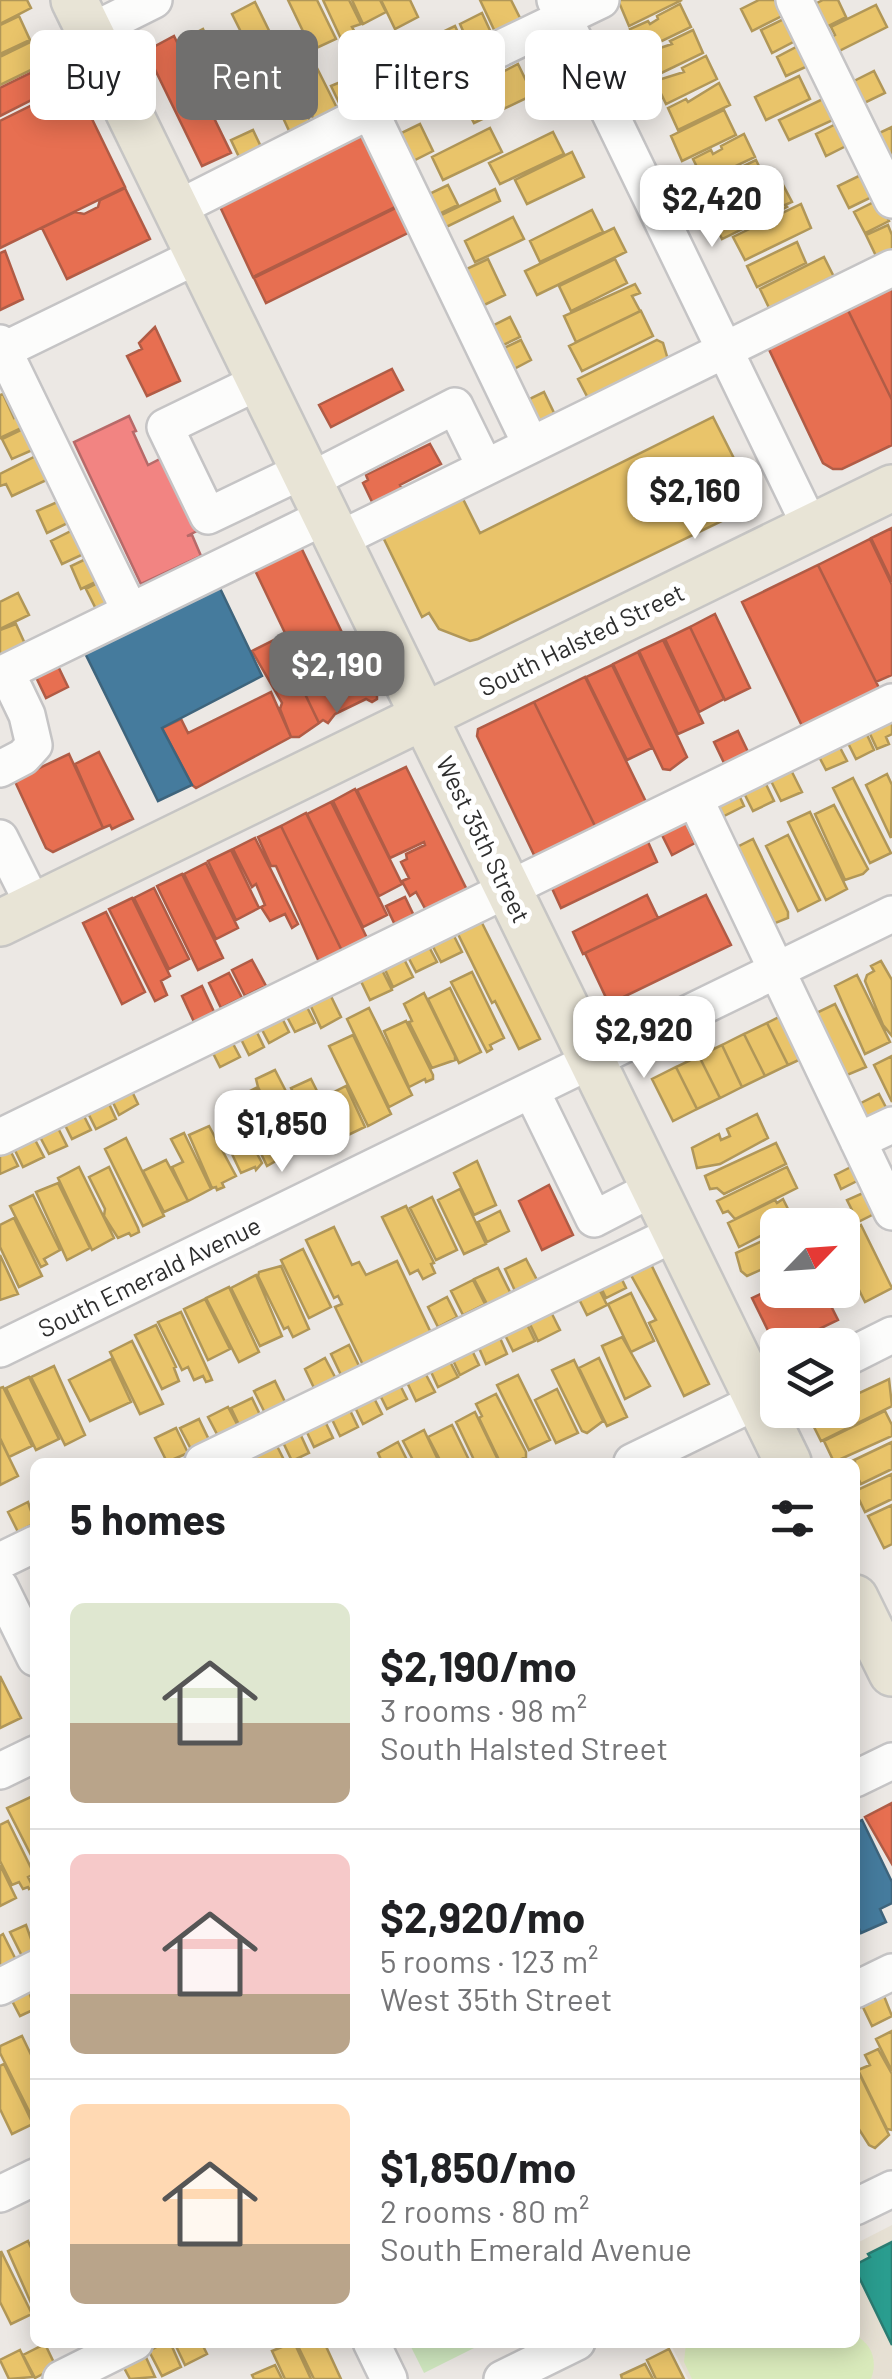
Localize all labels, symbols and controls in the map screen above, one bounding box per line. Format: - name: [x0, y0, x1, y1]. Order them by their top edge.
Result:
- chip: Buy: [30, 30, 156, 120]
- chip: Rent: [176, 30, 318, 120]
- chip: Filters: [338, 30, 505, 120]
- chip: New: [525, 30, 662, 120]
- pin: $2,420: [631, 165, 793, 250]
- text: $2,420: [662, 178, 762, 216]
- pin: $2,160: [614, 457, 776, 542]
- text: $2,160: [649, 470, 741, 508]
- street label: South Halsted Street: [473, 576, 689, 702]
- pin: $2,190: [256, 631, 418, 716]
- text: $2,190: [291, 644, 383, 682]
- street label: West 35th Street: [431, 751, 537, 927]
- pin: $2,920: [563, 996, 725, 1081]
- text: $2,920: [595, 1009, 693, 1047]
- pin: $1,850: [201, 1090, 363, 1175]
- text: $1,850: [237, 1103, 327, 1141]
- north arrow: [760, 1208, 860, 1308]
- map controls: [760, 1208, 860, 1428]
- street label: South Emerald Avenue: [33, 1209, 265, 1343]
- button: layers: [760, 1328, 860, 1428]
- icon: filters: [765, 1491, 820, 1546]
- text: 5 homes: [70, 1493, 226, 1543]
- text: $2,190/mo: [380, 1640, 577, 1690]
- icon: home: [150, 1643, 270, 1763]
- text: 3 rooms · 98 m²: [380, 1690, 587, 1728]
- text: South Halsted Street: [380, 1728, 668, 1766]
- text: $2,920/mo: [380, 1891, 585, 1941]
- icon: home: [150, 1894, 270, 2014]
- text: 5 rooms · 123 m²: [380, 1941, 599, 1979]
- text: West 35th Street: [380, 1979, 612, 2017]
- text: $1,850/mo: [380, 2141, 576, 2191]
- icon: home: [150, 2144, 270, 2264]
- text: 2 rooms · 80 m²: [380, 2191, 589, 2229]
- text: South Emerald Avenue: [380, 2229, 692, 2267]

